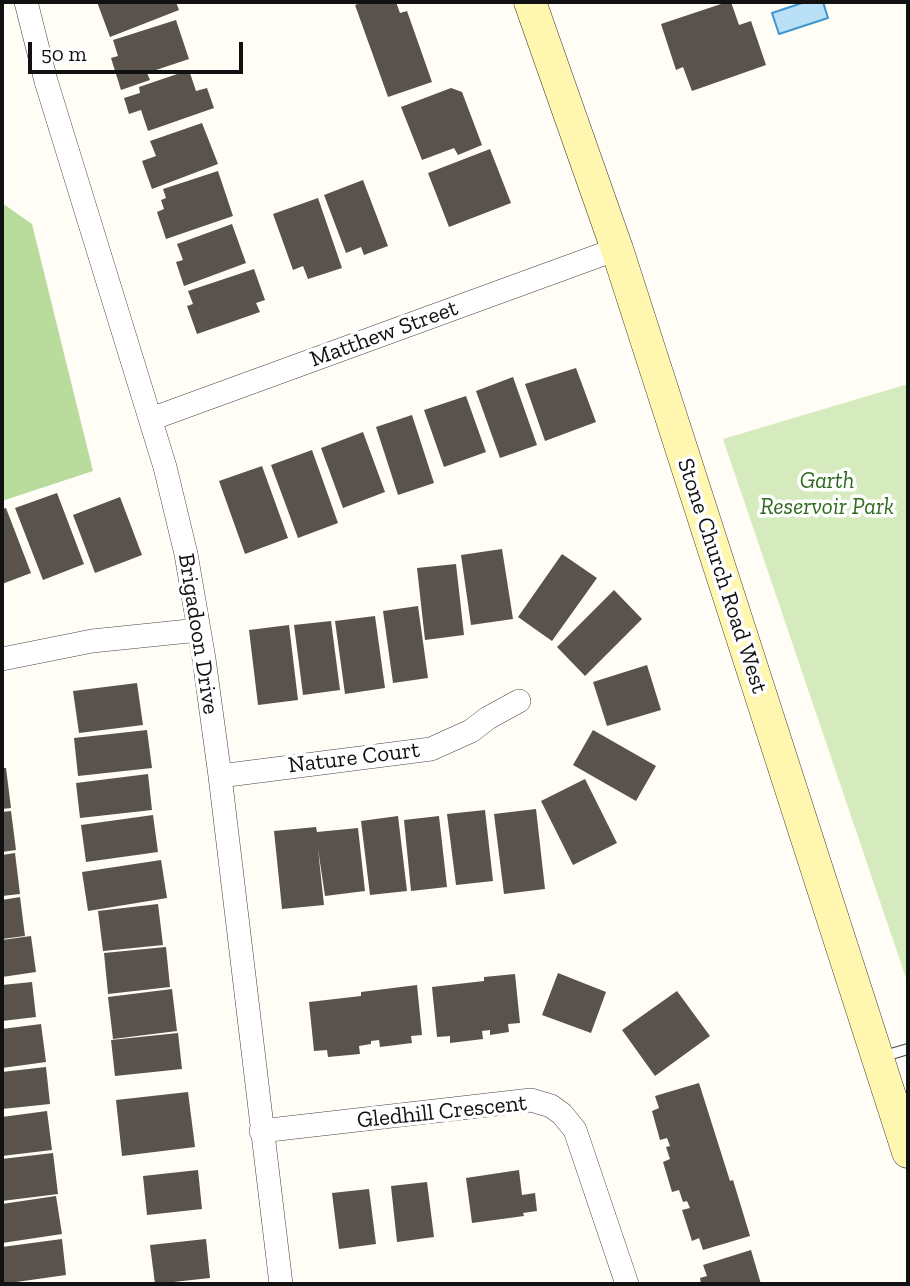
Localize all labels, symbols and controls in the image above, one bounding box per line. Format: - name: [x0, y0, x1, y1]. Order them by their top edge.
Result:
- scale bar: [32, 28, 247, 72]
- text: 50 m: [41, 41, 87, 66]
- street label: Matthew Street: [306, 294, 462, 374]
- street label: Stone Church Road West: [671, 455, 773, 697]
- park label: Garth Reservoir Park: [760, 467, 894, 521]
- street label: Brigadoon Drive: [172, 552, 224, 716]
- street label: Nature Court: [287, 736, 421, 780]
- street label: Gledhill Crescent: [356, 1089, 528, 1135]

